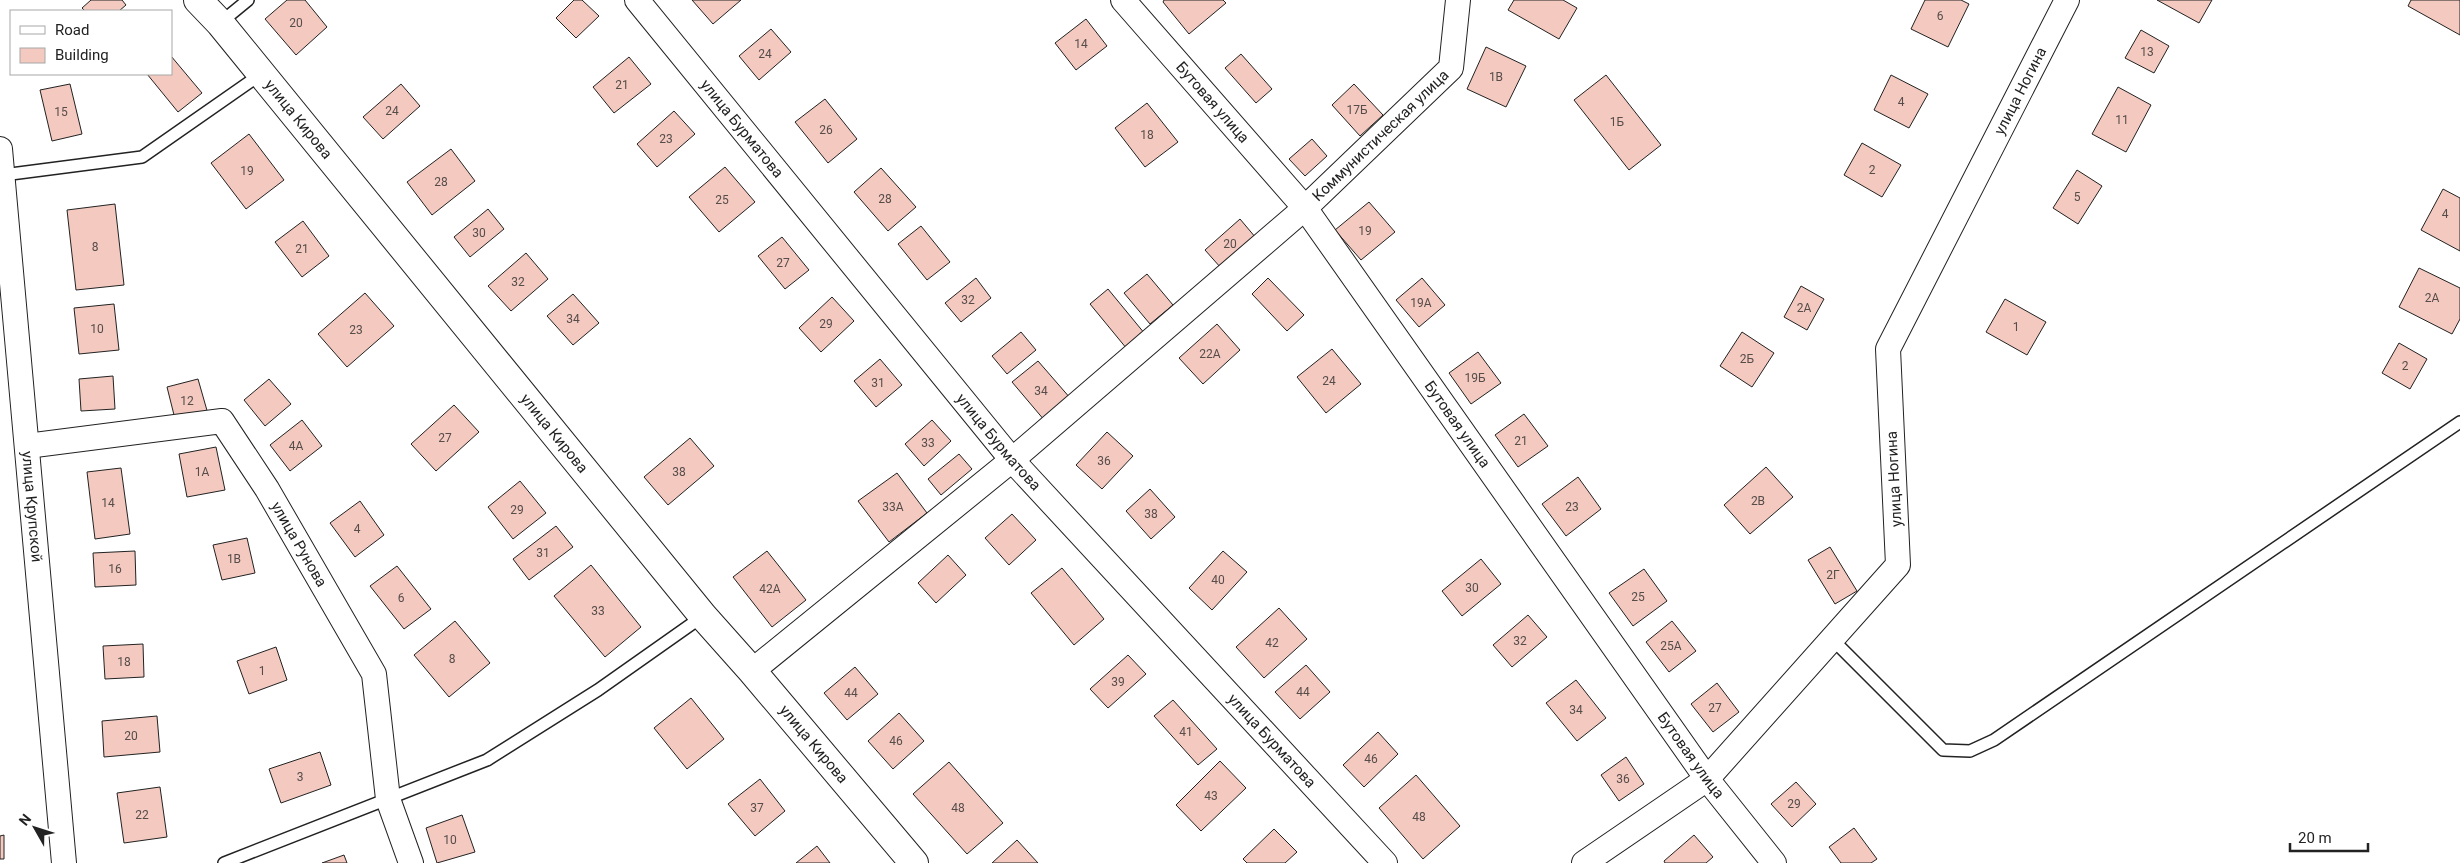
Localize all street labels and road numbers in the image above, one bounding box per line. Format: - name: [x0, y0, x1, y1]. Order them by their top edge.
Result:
- street label: улица Ногина: [1990, 44, 2050, 138]
- street label: Бутовая улица: [1172, 58, 1253, 147]
- street label: Коммунистическая улица: [1309, 66, 1452, 205]
- street label: улица Кирова: [261, 76, 336, 163]
- street label: улица Бурматова: [697, 76, 787, 181]
- street label: Бутовая улица: [1421, 377, 1494, 471]
- street label: улица Кирова: [517, 390, 592, 477]
- street label: улица Бурматова: [952, 390, 1045, 494]
- street label: улица Ногина: [1883, 431, 1905, 527]
- street label: улица Крупской: [18, 450, 46, 563]
- street label: улица Рунова: [267, 498, 331, 590]
- street label: улица Бурматова: [1224, 690, 1320, 791]
- street label: улица Кирова: [776, 701, 852, 787]
- street label: Бутовая улица: [1654, 709, 1728, 802]

